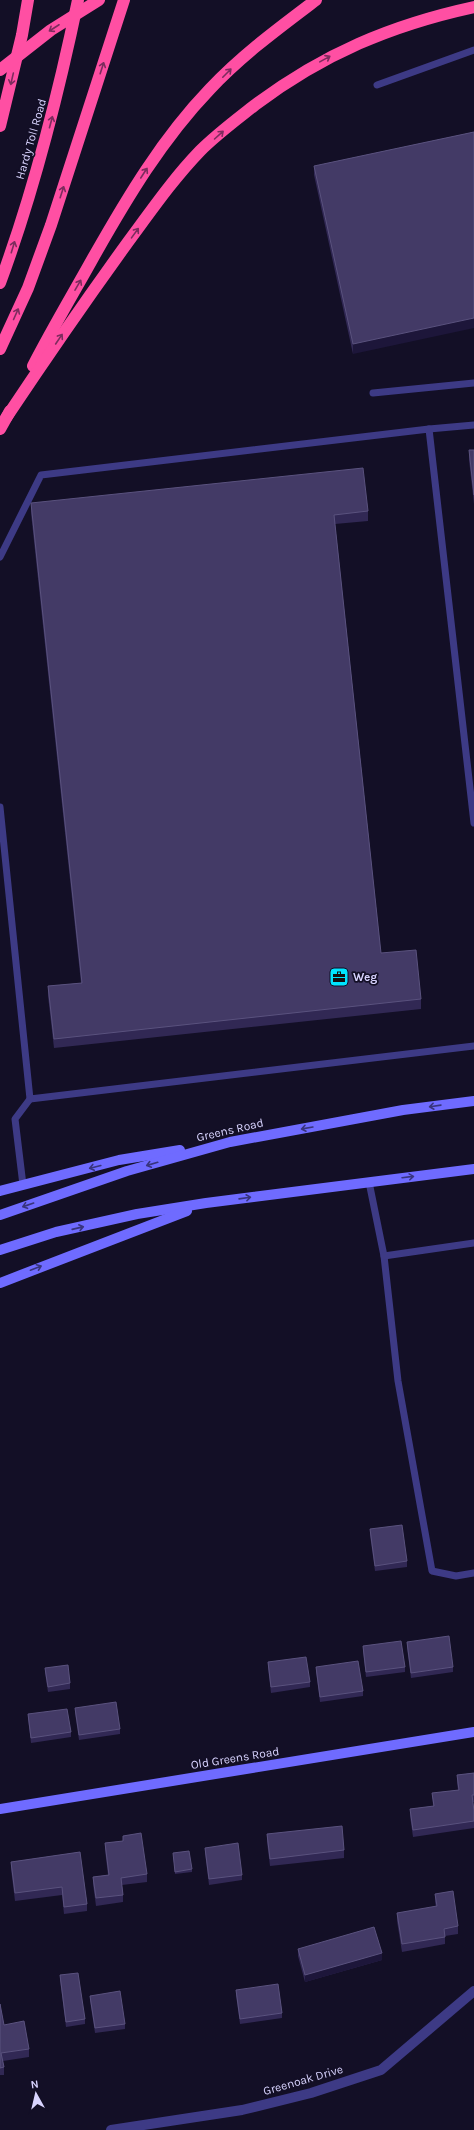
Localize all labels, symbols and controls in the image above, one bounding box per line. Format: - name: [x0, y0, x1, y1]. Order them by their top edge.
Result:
- one-way arrow: [49, 24, 60, 32]
- one-way arrow: [318, 55, 330, 63]
- one-way arrow: [99, 62, 106, 75]
- one-way arrow: [222, 68, 232, 78]
- one-way arrow: [7, 72, 15, 85]
- street label: Hardy Toll Road: [13, 97, 49, 181]
- one-way arrow: [48, 116, 55, 129]
- one-way arrow: [214, 130, 224, 139]
- one-way arrow: [140, 168, 148, 179]
- one-way arrow: [59, 186, 66, 199]
- one-way arrow: [131, 228, 139, 239]
- one-way arrow: [10, 240, 17, 253]
- one-way arrow: [74, 279, 82, 291]
- one-way arrow: [13, 308, 20, 320]
- one-way arrow: [55, 333, 63, 344]
- office icon: Weg: [328, 966, 350, 988]
- place label: Weg: [353, 970, 377, 984]
- one-way arrow: [429, 1102, 442, 1110]
- street label: Greens Road: [195, 1115, 265, 1145]
- one-way arrow: [301, 1124, 314, 1132]
- one-way arrow: [146, 1161, 159, 1168]
- one-way arrow: [89, 1163, 102, 1171]
- one-way arrow: [401, 1173, 414, 1181]
- one-way arrow: [238, 1194, 251, 1202]
- one-way arrow: [22, 1202, 35, 1209]
- one-way arrow: [71, 1223, 84, 1231]
- one-way arrow: [30, 1263, 42, 1271]
- street label: Old Greens Road: [190, 1744, 280, 1772]
- street label: Greenoak Drive: [261, 2062, 345, 2098]
- north arrow: [16, 2074, 56, 2114]
- text: N: [30, 2078, 39, 2092]

